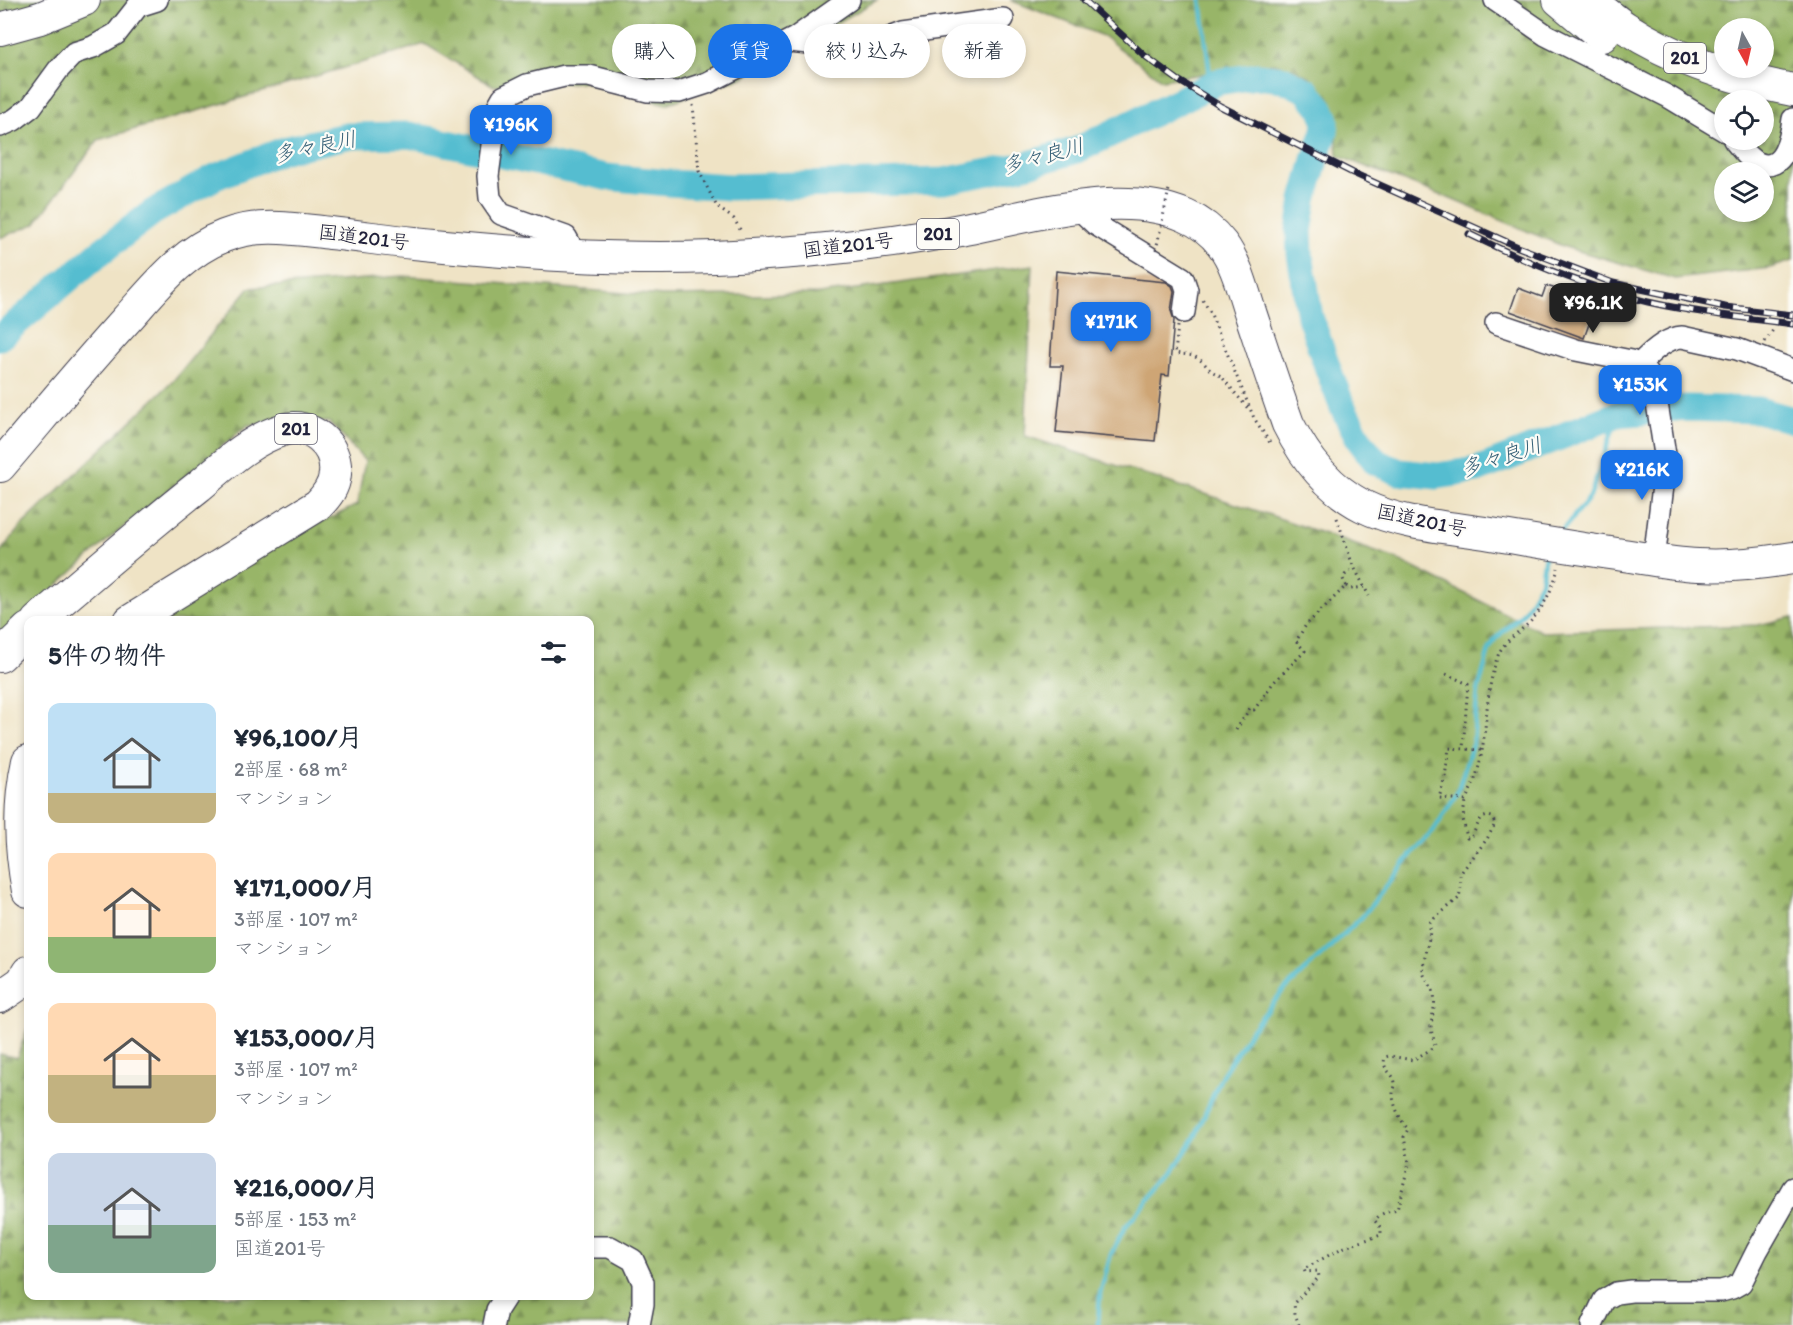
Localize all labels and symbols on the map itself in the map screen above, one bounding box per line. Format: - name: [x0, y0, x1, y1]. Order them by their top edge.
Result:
- north arrow: [1714, 18, 1774, 78]
- road number: 201: [1664, 43, 1706, 73]
- pin: ¥196K: [469, 105, 553, 156]
- water label: 多々良川: [271, 126, 359, 167]
- water label: 多々良川: [999, 133, 1087, 178]
- street label: 国道201号: [317, 219, 411, 255]
- road number: 201: [917, 219, 959, 249]
- street label: 国道201号: [801, 227, 895, 263]
- pin: ¥96.1K: [1544, 283, 1642, 334]
- pin: ¥171K: [1069, 302, 1153, 353]
- pin: ¥153K: [1598, 365, 1682, 416]
- road number: 201: [275, 414, 317, 444]
- water label: 多々良川: [1457, 432, 1545, 481]
- pin: ¥216K: [1600, 450, 1684, 501]
- street label: 国道201号: [1374, 499, 1470, 541]

